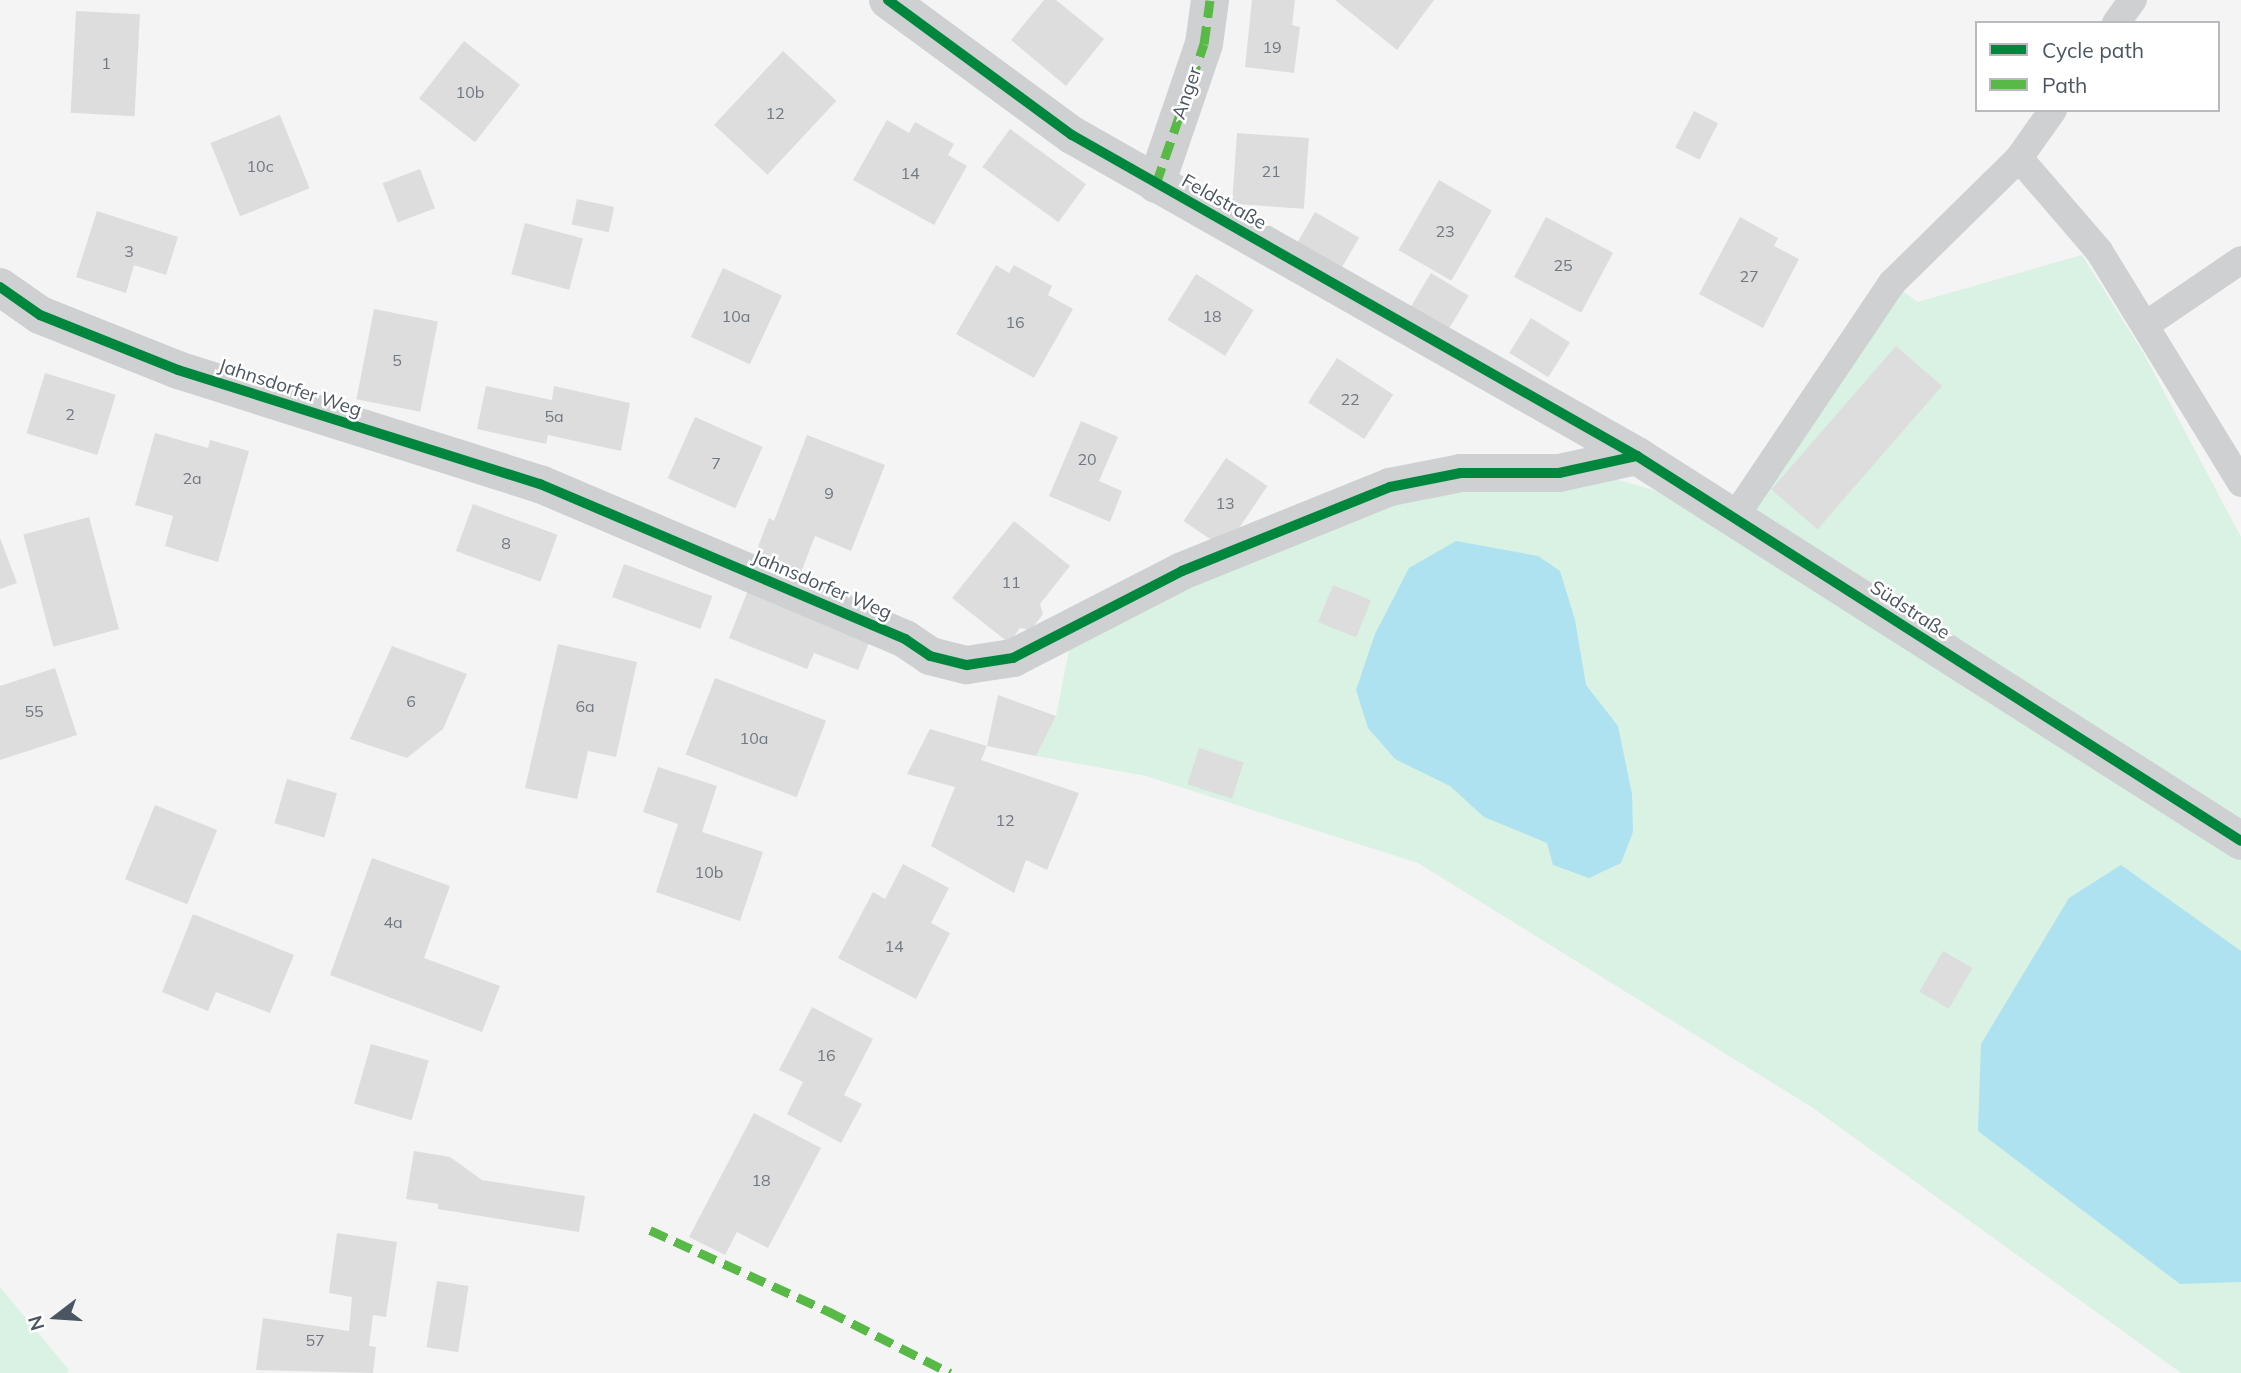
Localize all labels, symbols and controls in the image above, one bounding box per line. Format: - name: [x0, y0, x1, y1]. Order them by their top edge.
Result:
- legend: [1975, 21, 2220, 112]
- house number: 19: [1262, 37, 1282, 57]
- text: Cycle path: [2042, 37, 2144, 63]
- house number: 1: [101, 53, 111, 73]
- street label: Anger: [1167, 64, 1207, 122]
- text: Path: [2042, 72, 2087, 98]
- house number: 10b: [456, 82, 484, 102]
- house number: 12: [765, 103, 785, 123]
- house number: 10c: [246, 156, 274, 176]
- house number: 21: [1261, 161, 1281, 181]
- house number: 14: [900, 163, 920, 183]
- street label: Feldstraße: [1178, 169, 1270, 235]
- house number: 23: [1435, 221, 1455, 241]
- house number: 3: [124, 241, 134, 261]
- house number: 25: [1553, 255, 1573, 275]
- house number: 27: [1739, 266, 1759, 286]
- house number: 10a: [722, 306, 750, 326]
- house number: 18: [1202, 306, 1222, 326]
- house number: 16: [1005, 312, 1025, 332]
- house number: 5: [392, 350, 402, 370]
- street label: Jahnsdorfer Weg: [216, 354, 364, 422]
- house number: 22: [1340, 389, 1360, 409]
- house number: 2: [65, 404, 75, 424]
- house number: 5a: [544, 406, 564, 426]
- house number: 20: [1077, 449, 1097, 469]
- house number: 7: [711, 453, 721, 473]
- house number: 2a: [182, 468, 202, 488]
- house number: 9: [824, 483, 834, 503]
- house number: 13: [1215, 493, 1235, 513]
- house number: 8: [501, 533, 511, 553]
- street label: Jahnsdorfer Weg: [749, 545, 895, 625]
- house number: 11: [1001, 572, 1021, 592]
- street label: Südstraße: [1866, 576, 1954, 644]
- house number: 6: [406, 691, 416, 711]
- house number: 6a: [575, 696, 595, 716]
- house number: 55: [24, 701, 44, 721]
- house number: 10a: [740, 728, 768, 748]
- house number: 12: [995, 810, 1015, 830]
- house number: 10b: [695, 862, 723, 882]
- house number: 4a: [383, 912, 403, 932]
- house number: 14: [884, 936, 904, 956]
- house number: 16: [816, 1045, 836, 1065]
- house number: 18: [751, 1170, 771, 1190]
- north arrow: [21, 1282, 91, 1352]
- text: N: [22, 1313, 49, 1334]
- house number: 57: [305, 1330, 325, 1350]

